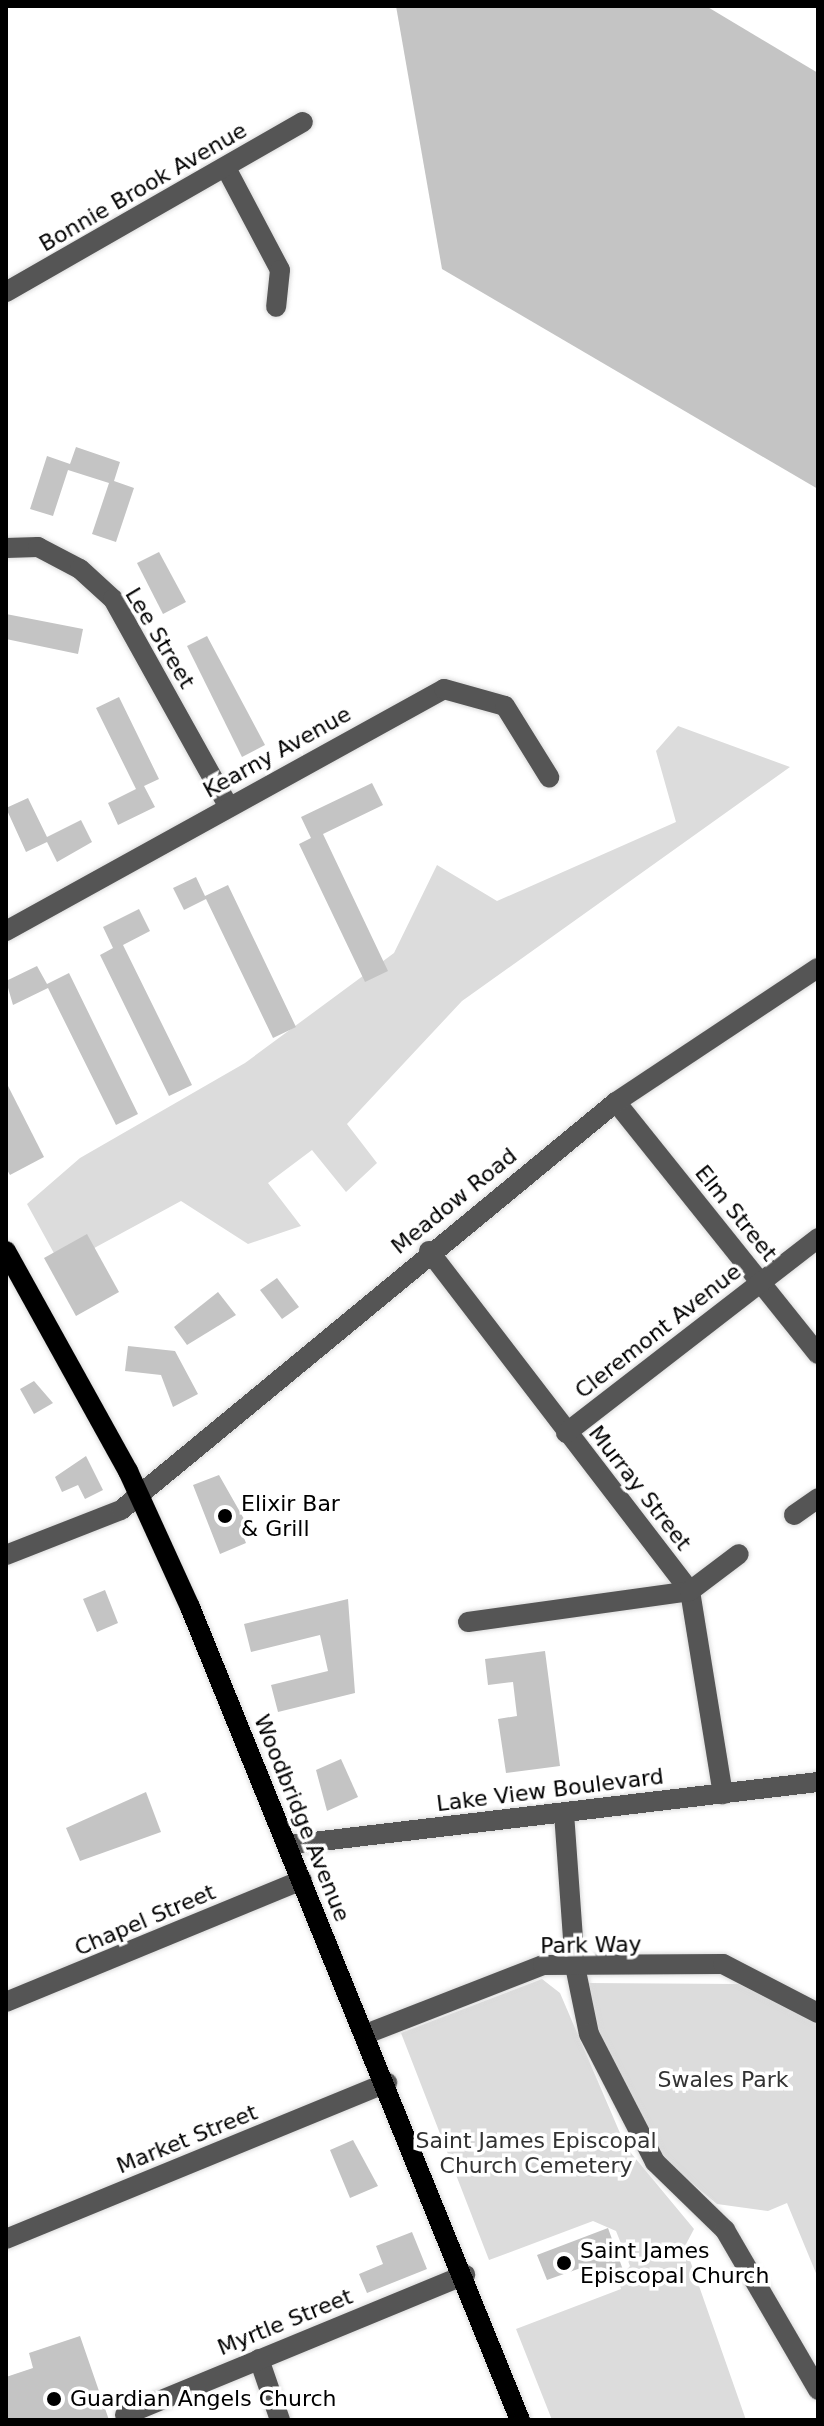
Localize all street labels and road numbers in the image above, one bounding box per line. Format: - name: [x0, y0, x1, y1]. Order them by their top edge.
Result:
- street label: Bonnie Brook Avenue: [35, 117, 251, 257]
- street label: Lee Street: [120, 583, 200, 693]
- street label: Kearny Avenue: [199, 701, 355, 803]
- street label: Meadow Road: [386, 1142, 522, 1260]
- street label: Elm Street: [689, 1160, 783, 1266]
- street label: Cleremont Avenue: [570, 1258, 746, 1404]
- street label: Murray Street: [583, 1420, 697, 1556]
- street label: Woodbridge Avenue: [248, 1711, 356, 1925]
- street label: Lake View Boulevard: [435, 1763, 665, 1817]
- street label: Chapel Street: [71, 1878, 219, 1962]
- street label: Park Way: [540, 1931, 642, 1959]
- street label: Market Street: [113, 2099, 261, 2179]
- street label: Myrtle Street: [214, 2283, 356, 2361]

